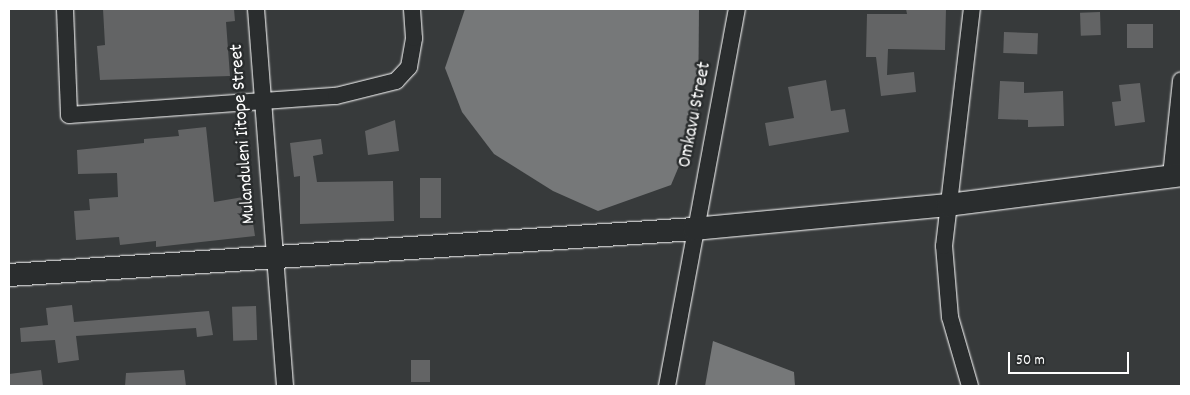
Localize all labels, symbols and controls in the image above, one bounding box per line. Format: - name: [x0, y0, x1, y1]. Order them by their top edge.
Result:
- street label: Mulanduleni Iitope Street: [226, 43, 262, 225]
- street label: Omkavu Street: [675, 60, 717, 170]
- scale bar: [1010, 342, 1131, 374]
- text: 50 m: [1016, 350, 1045, 372]

